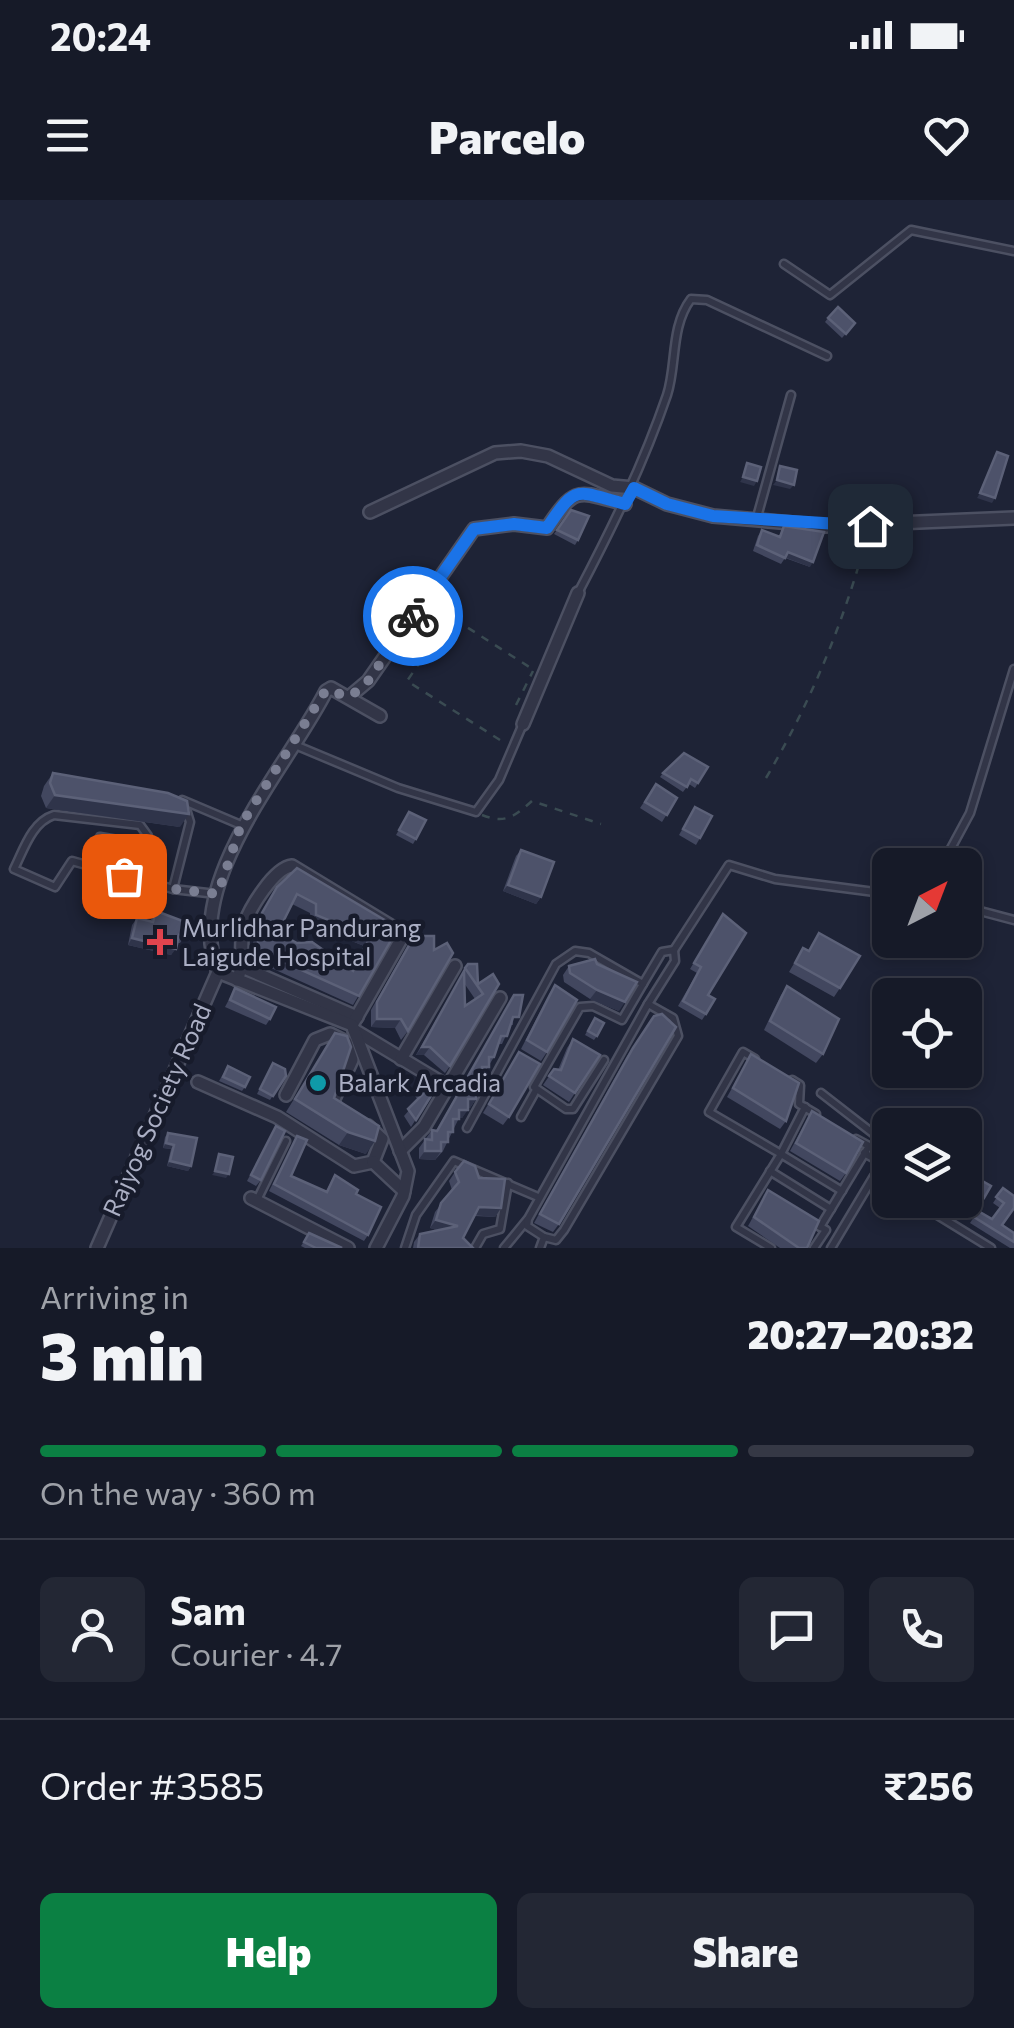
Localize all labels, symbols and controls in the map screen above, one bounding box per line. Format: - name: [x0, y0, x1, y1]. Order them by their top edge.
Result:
- text: 20:24: [50, 12, 151, 59]
- icon: menu: [40, 108, 95, 163]
- text: Parcelo: [429, 108, 585, 163]
- icon: heart: [919, 108, 974, 163]
- pin: [828, 484, 913, 569]
- icon: home: [843, 499, 898, 554]
- courier: [363, 566, 463, 666]
- icon: bike: [386, 589, 441, 644]
- pin: [82, 834, 167, 919]
- north arrow: [872, 848, 982, 958]
- map controls: [872, 848, 982, 1218]
- icon: bag: [97, 849, 152, 904]
- place label: Murlidhar Pandurang Laigude Hospital: [182, 912, 422, 971]
- marker: Murlidhar Pandurang Laigude Hospital: [147, 929, 173, 955]
- button: locate: [872, 978, 982, 1088]
- street label: Rajyog Society Road: [96, 999, 216, 1221]
- place label: Balark Arcadia: [338, 1067, 501, 1097]
- marker: Balark Arcadia: [307, 1072, 329, 1094]
- button: layers: [872, 1108, 982, 1218]
- text: Arriving in: [40, 1276, 189, 1316]
- text: 20:27–20:32: [748, 1310, 974, 1357]
- text: 3 min: [40, 1314, 204, 1393]
- text: On the way · 360 m: [40, 1472, 316, 1512]
- button: person: [40, 1577, 145, 1682]
- button: chat: [739, 1577, 844, 1682]
- button: phone: [869, 1577, 974, 1682]
- text: Sam: [170, 1586, 246, 1633]
- text: Courier · 4.7: [170, 1633, 343, 1673]
- text: Order #3585: [40, 1761, 264, 1808]
- text: ₹256: [883, 1761, 974, 1808]
- button: Help: [40, 1893, 497, 2008]
- button: Share: [517, 1893, 974, 2008]

